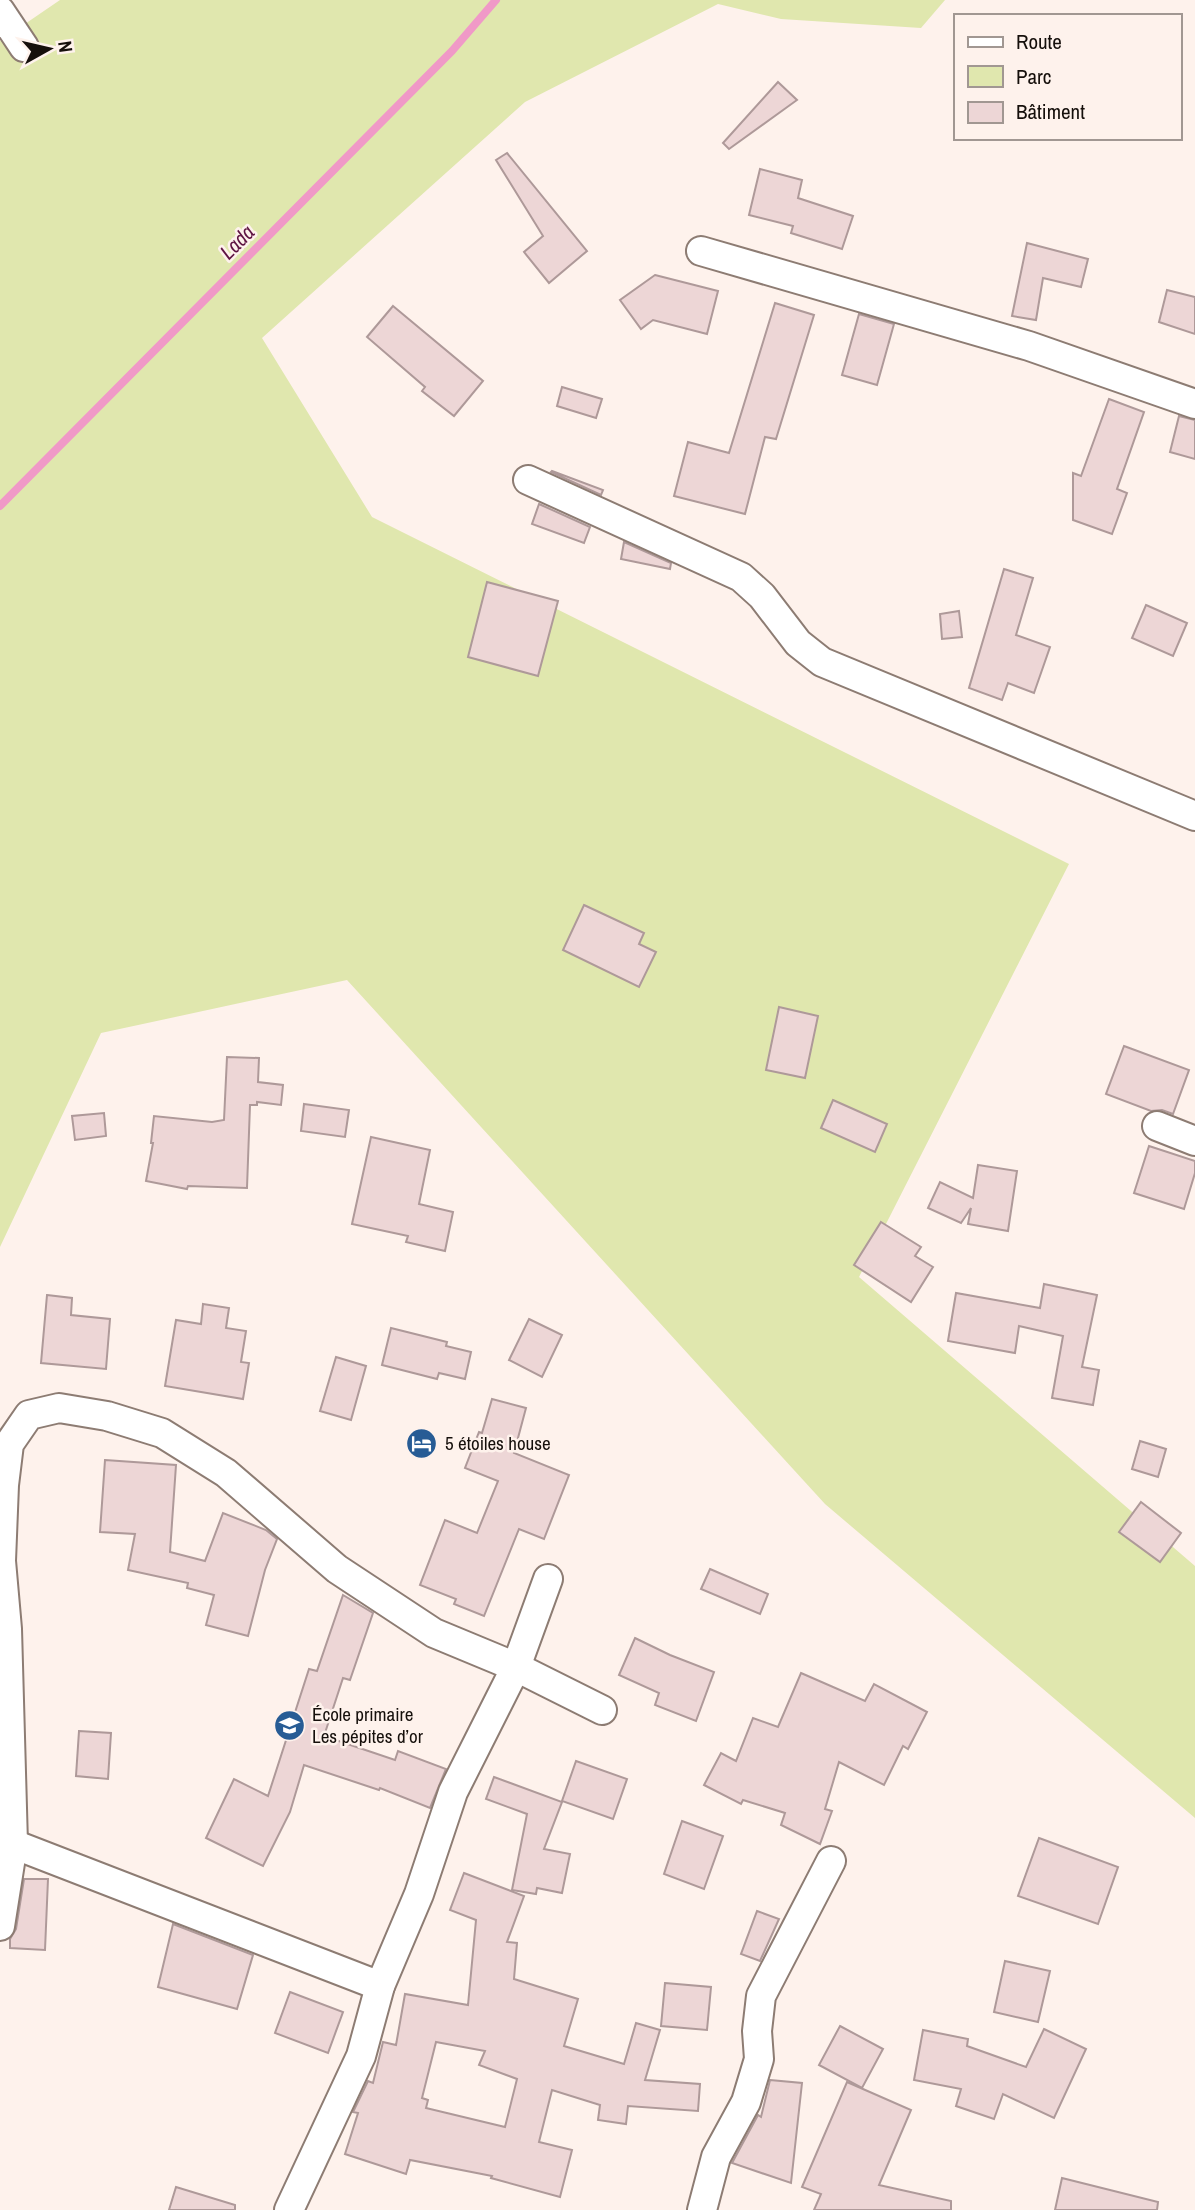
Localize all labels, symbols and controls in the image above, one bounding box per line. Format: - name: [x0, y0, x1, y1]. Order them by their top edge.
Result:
- north arrow: [14, 14, 84, 84]
- legend: [954, 14, 1181, 140]
- text: Route: [1016, 27, 1062, 56]
- text: N: [52, 39, 79, 54]
- text: Parc: [1016, 62, 1051, 91]
- text: Bâtiment: [1016, 97, 1085, 126]
- water label: Lada: [213, 218, 261, 266]
- hotel icon: 5 étoiles house: [405, 1426, 439, 1460]
- place label: 5 étoiles house: [445, 1430, 551, 1456]
- place label: École primaire Les pépites d’or: [312, 1701, 424, 1749]
- school or university icon: École primaire Les pépites d’or: [272, 1708, 306, 1742]

